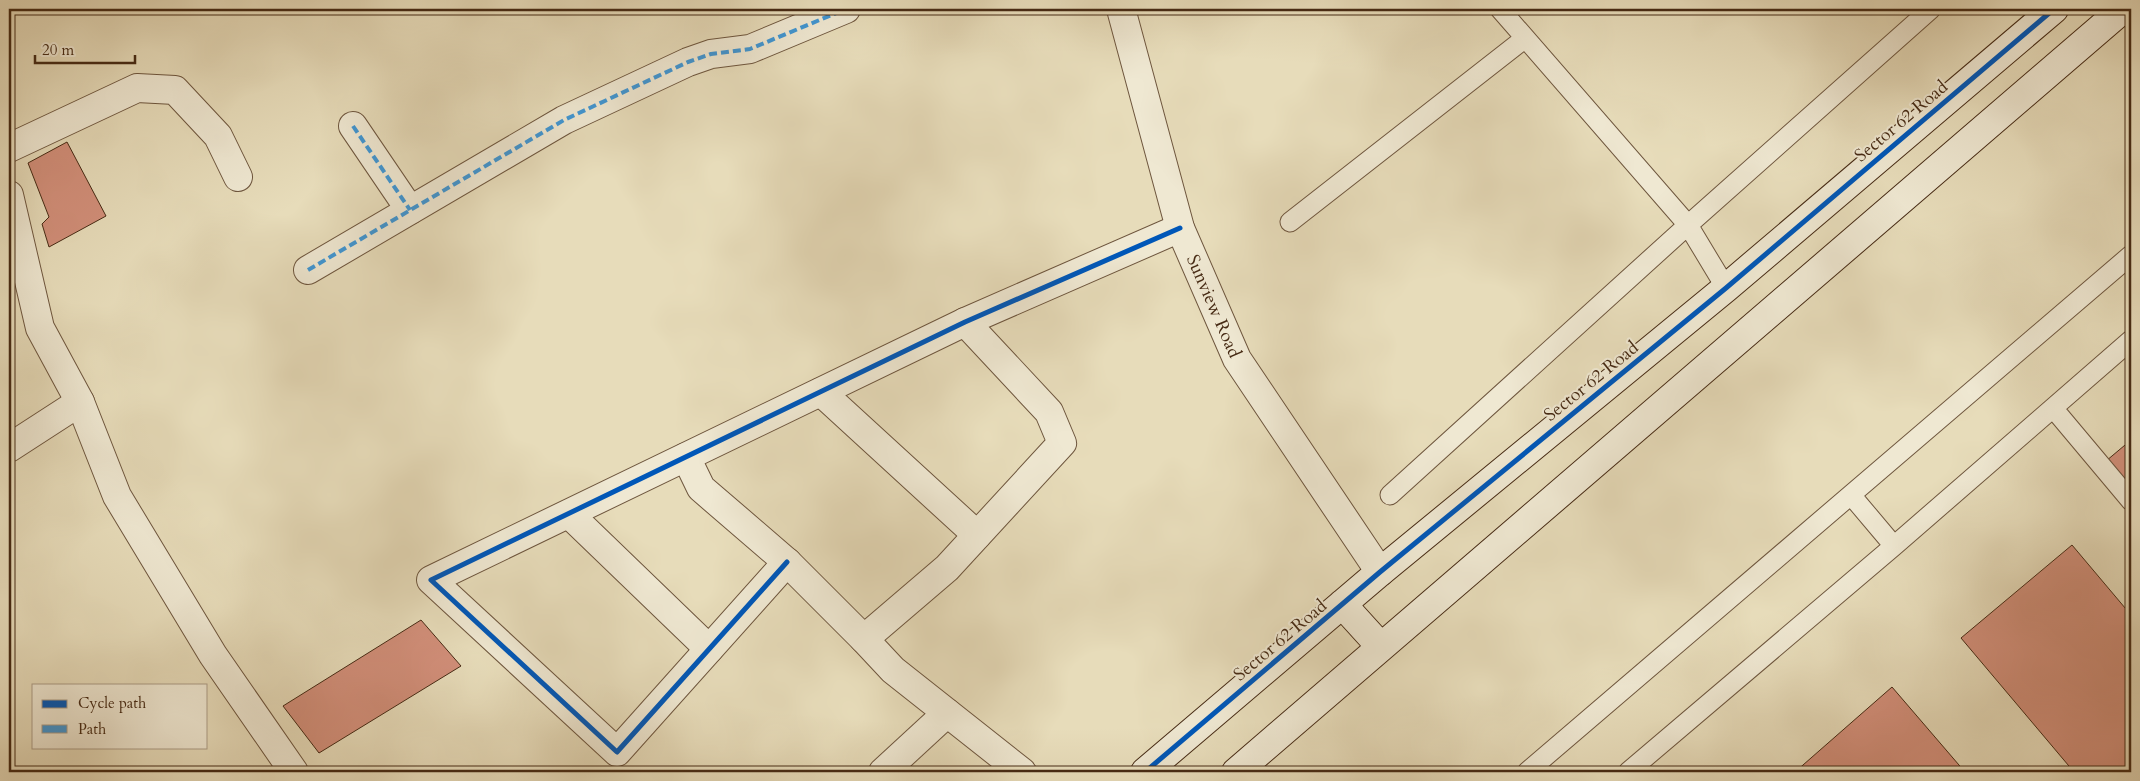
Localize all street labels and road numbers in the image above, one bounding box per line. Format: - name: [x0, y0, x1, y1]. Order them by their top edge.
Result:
- street label: Sector 62 Road: [1849, 75, 1954, 168]
- street label: Sunview Road: [1180, 251, 1247, 362]
- street label: Sector 62 Road: [1539, 335, 1644, 427]
- street label: Sector 62 Road: [1228, 594, 1333, 687]

